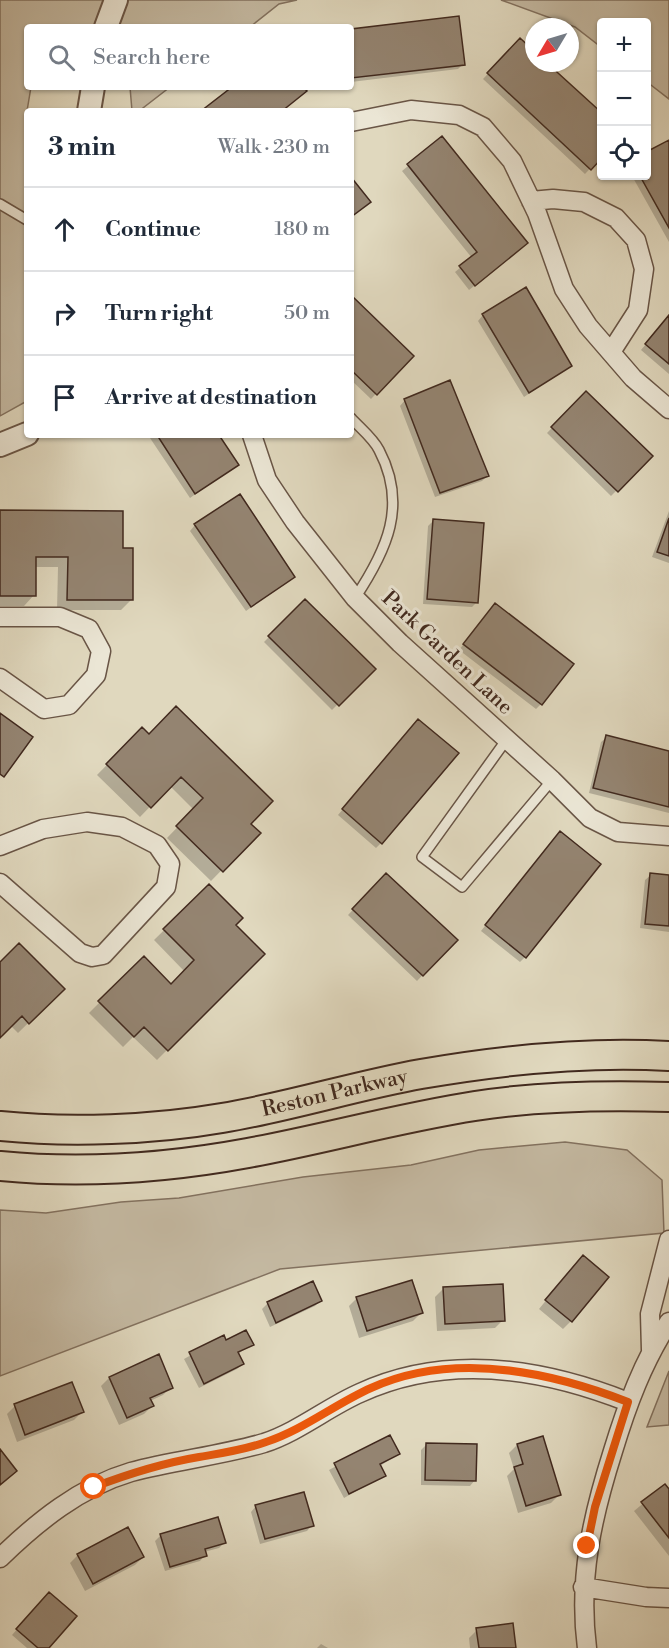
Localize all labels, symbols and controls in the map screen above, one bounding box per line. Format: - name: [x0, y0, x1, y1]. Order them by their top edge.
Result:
- north arrow: [525, 18, 579, 72]
- map controls: [597, 18, 651, 180]
- button: +: [597, 18, 651, 72]
- search box: [24, 24, 354, 90]
- icon: search: [45, 41, 78, 74]
- text: Search here: [93, 44, 210, 71]
- button: −: [597, 72, 651, 126]
- button: locate: [597, 126, 651, 180]
- text: 3 min: [48, 131, 116, 163]
- text: Walk · 230 m: [218, 135, 330, 160]
- icon: ahead: [48, 213, 81, 246]
- text: Continue: [105, 216, 201, 243]
- text: 180 m: [275, 217, 330, 242]
- icon: right: [48, 297, 81, 330]
- text: Turn right: [105, 300, 213, 327]
- text: 50 m: [284, 301, 330, 326]
- icon: arrive: [48, 381, 81, 414]
- text: Arrive at destination: [105, 384, 317, 411]
- street label: Park Garden Lane: [376, 586, 518, 720]
- street label: Reston Parkway: [259, 1064, 411, 1123]
- route start: [80, 1473, 106, 1499]
- route end: [573, 1532, 599, 1558]

